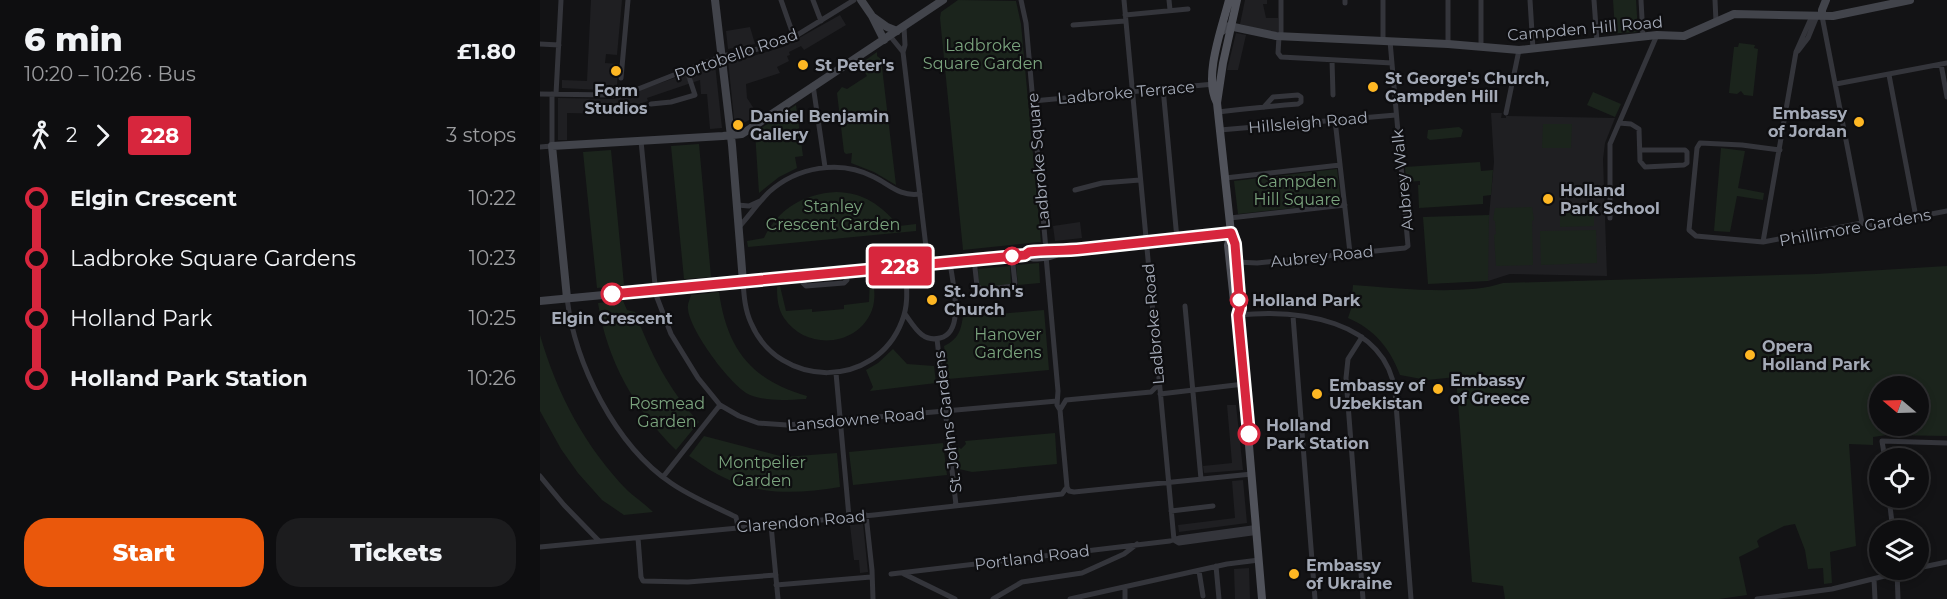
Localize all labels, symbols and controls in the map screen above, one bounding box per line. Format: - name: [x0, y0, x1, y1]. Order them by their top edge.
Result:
- street label: Campden Hill Road: [1507, 12, 1664, 45]
- text: 6 min: [24, 19, 123, 59]
- street label: Portobello Road: [672, 24, 800, 85]
- park label: Ladbroke Square Garden: [923, 36, 1043, 73]
- text: £1.80: [457, 38, 516, 65]
- place label: St Peter's: [815, 56, 895, 75]
- marker: St Peter's: [796, 58, 810, 72]
- text: 10:20 – 10:26 · Bus: [24, 62, 196, 86]
- marker: Form Studios: [609, 64, 623, 78]
- place label: St George's Church, Campden Hill: [1385, 69, 1549, 106]
- street label: Ladbroke Terrace: [1057, 77, 1196, 108]
- marker: St George's Church, Campden Hill: [1366, 80, 1380, 94]
- place label: Form Studios: [584, 81, 648, 118]
- street label: Ladbroke Square: [1023, 92, 1054, 230]
- place label: Embassy of Jordan: [1768, 104, 1847, 141]
- place label: Daniel Benjamin Gallery: [750, 107, 889, 144]
- street label: Hillsleigh Road: [1248, 108, 1369, 137]
- marker: Embassy of Jordan: [1852, 115, 1866, 129]
- marker: Daniel Benjamin Gallery: [731, 118, 745, 132]
- icon: walk: [24, 119, 57, 152]
- icon: forward: [86, 119, 119, 152]
- text: 2: [66, 123, 77, 147]
- text: 228: [140, 123, 179, 148]
- text: 3 stops: [446, 123, 516, 147]
- street label: Aubrey Walk: [1388, 128, 1417, 232]
- park label: Campden Hill Square: [1254, 172, 1340, 209]
- place label: Holland Park School: [1560, 181, 1660, 218]
- text: Elgin Crescent: [70, 185, 237, 212]
- text: 10:22: [469, 186, 516, 210]
- marker: Holland Park School: [1541, 192, 1555, 206]
- park label: Stanley Crescent Garden: [766, 197, 900, 234]
- street label: Phillimore Gardens: [1778, 205, 1933, 250]
- street label: Aubrey Road: [1270, 242, 1374, 271]
- text: Ladbroke Square Gardens: [70, 245, 356, 272]
- text: 10:23: [469, 246, 516, 270]
- line badge: 228: [866, 246, 934, 286]
- unlabelled marker: [1003, 247, 1021, 265]
- text: 228: [881, 254, 919, 279]
- street label: Ladbroke Road: [1139, 262, 1168, 385]
- place label: St. John's Church: [944, 282, 1024, 319]
- marker: Elgin Crescent: [601, 283, 623, 305]
- marker: Holland Park: [1230, 291, 1248, 309]
- place label: Holland Park: [1252, 291, 1361, 310]
- marker: St. John's Church: [925, 293, 939, 307]
- text: Holland Park: [70, 305, 212, 332]
- text: 10:25: [469, 306, 516, 330]
- place label: Elgin Crescent: [551, 309, 673, 328]
- park label: Hanover Gardens: [974, 325, 1042, 362]
- place label: Opera Holland Park: [1762, 337, 1871, 374]
- marker: Opera Holland Park: [1743, 348, 1757, 362]
- street label: St. Johns Gardens: [929, 350, 966, 494]
- text: Holland Park Station: [70, 365, 308, 392]
- text: 10:26: [468, 366, 516, 390]
- place label: Embassy of Greece: [1450, 371, 1530, 408]
- place label: Embassy of Uzbekistan: [1329, 376, 1426, 413]
- north arrow: [1869, 376, 1929, 436]
- map controls: [1869, 376, 1929, 580]
- marker: Embassy of Greece: [1431, 382, 1445, 396]
- marker: Embassy of Uzbekistan: [1310, 387, 1324, 401]
- park label: Rosmead Garden: [629, 394, 705, 431]
- street label: Lansdowne Road: [786, 404, 926, 435]
- place label: Holland Park Station: [1266, 416, 1369, 453]
- marker: Holland Park Station: [1238, 423, 1260, 445]
- button: locate: [1869, 448, 1929, 508]
- park label: Montpelier Garden: [718, 453, 806, 490]
- street label: Clarendon Road: [736, 506, 866, 537]
- button: Start: [24, 518, 264, 587]
- button: Tickets: [276, 518, 516, 587]
- button: layers: [1869, 520, 1929, 580]
- street label: Portland Road: [973, 541, 1091, 574]
- place label: Embassy of Ukraine: [1306, 556, 1392, 593]
- marker: Embassy of Ukraine: [1287, 567, 1301, 581]

